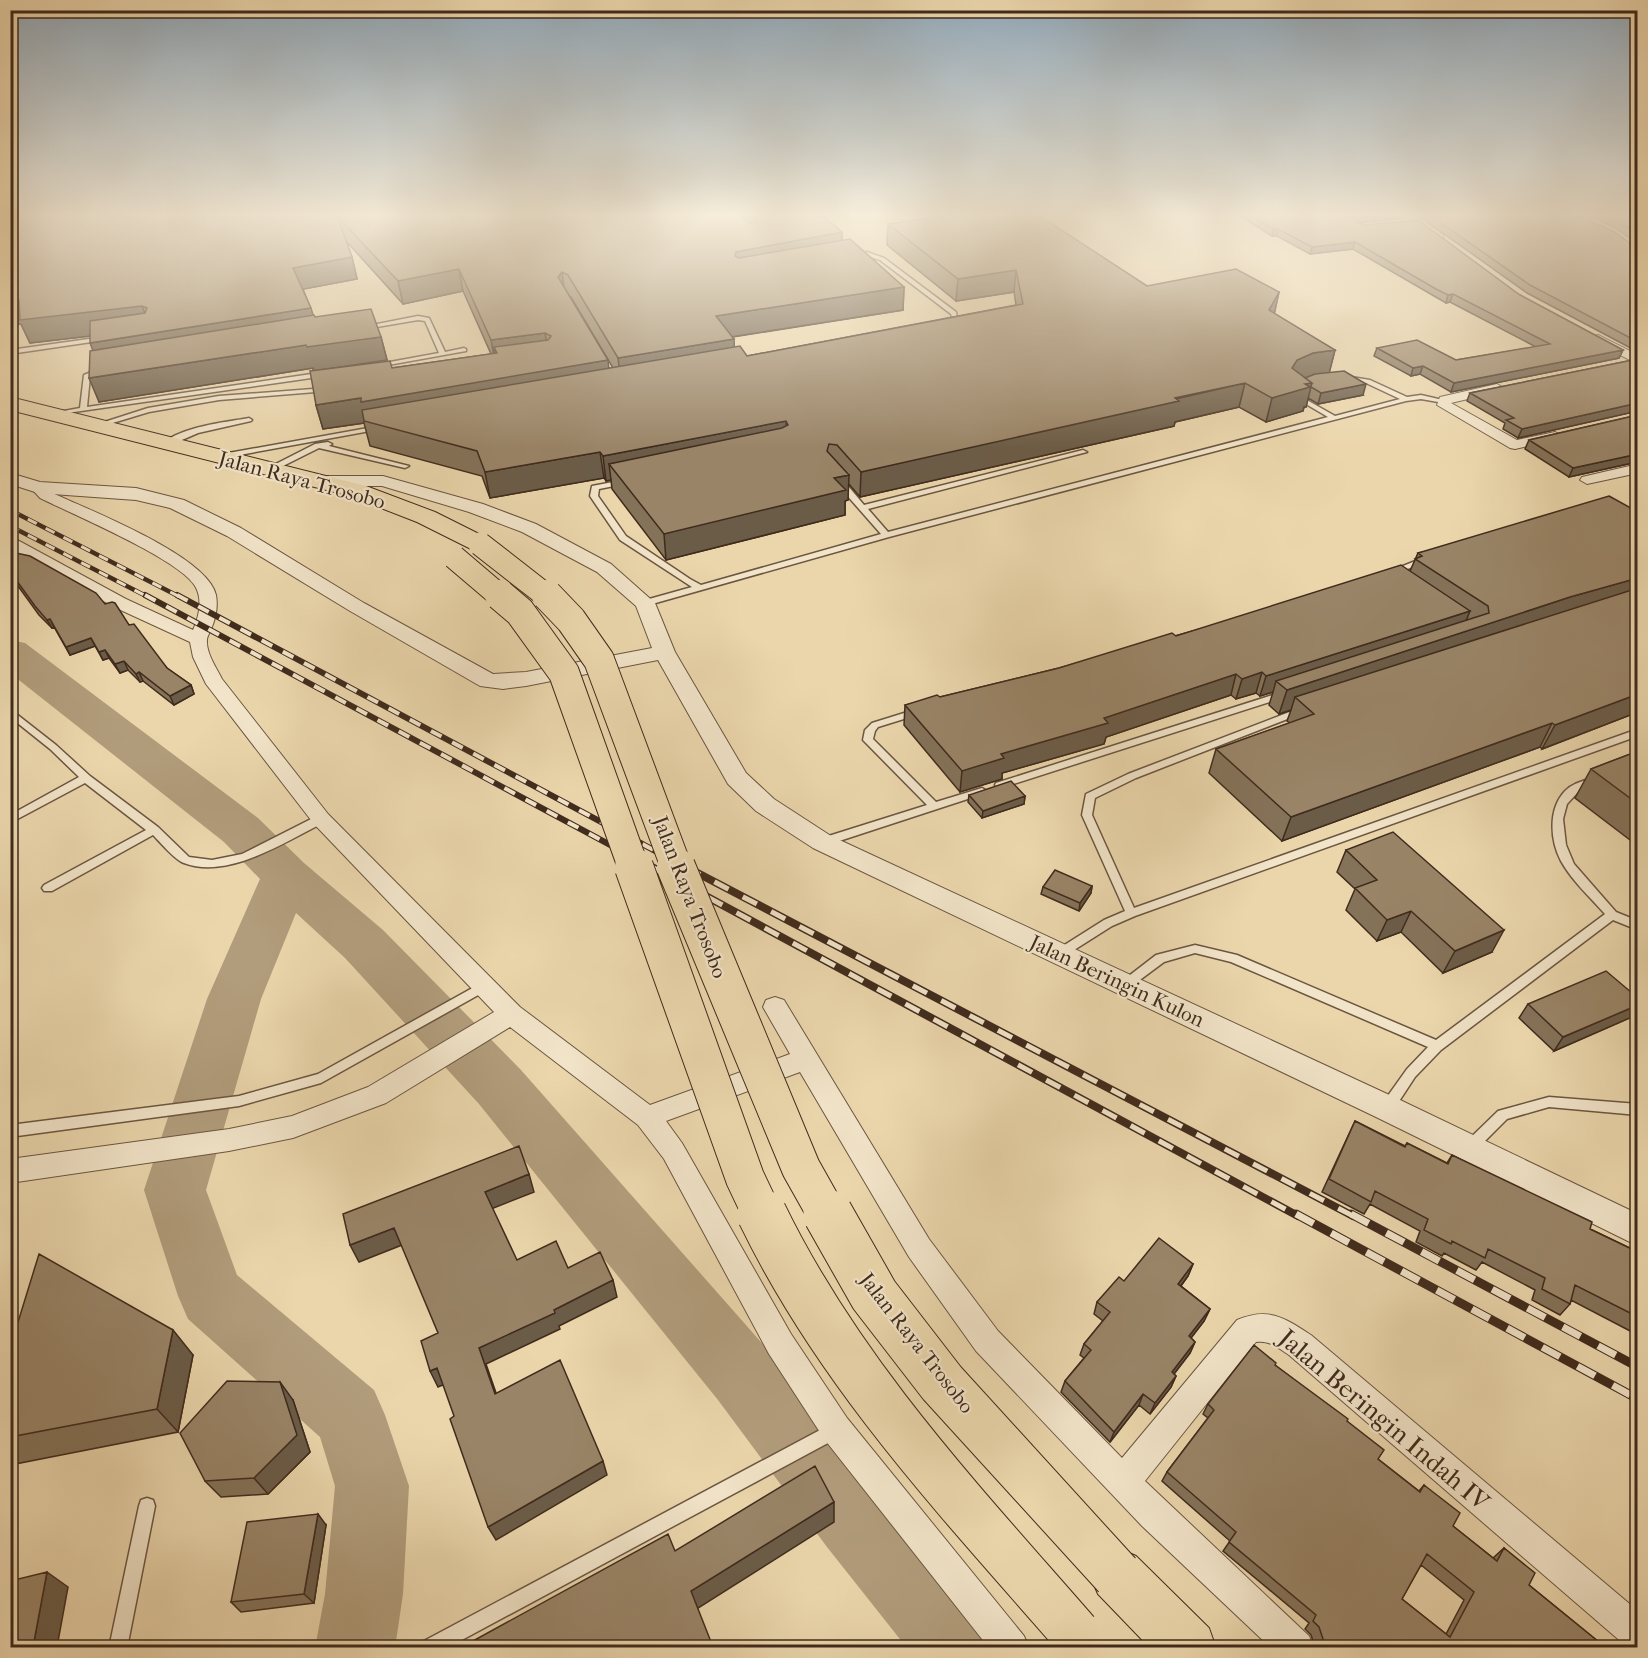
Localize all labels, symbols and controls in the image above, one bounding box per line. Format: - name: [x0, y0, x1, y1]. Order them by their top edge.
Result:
- street label: Jalan Raya Trosobo: [214, 446, 388, 514]
- street label: Jalan Raya Trosobo: [647, 811, 732, 981]
- street label: Jalan Beringin Kulon: [1024, 929, 1208, 1032]
- street label: Jalan Raya Trosobo: [853, 1266, 979, 1418]
- street label: Jalan Beringin Indah IV: [1271, 1321, 1497, 1518]

